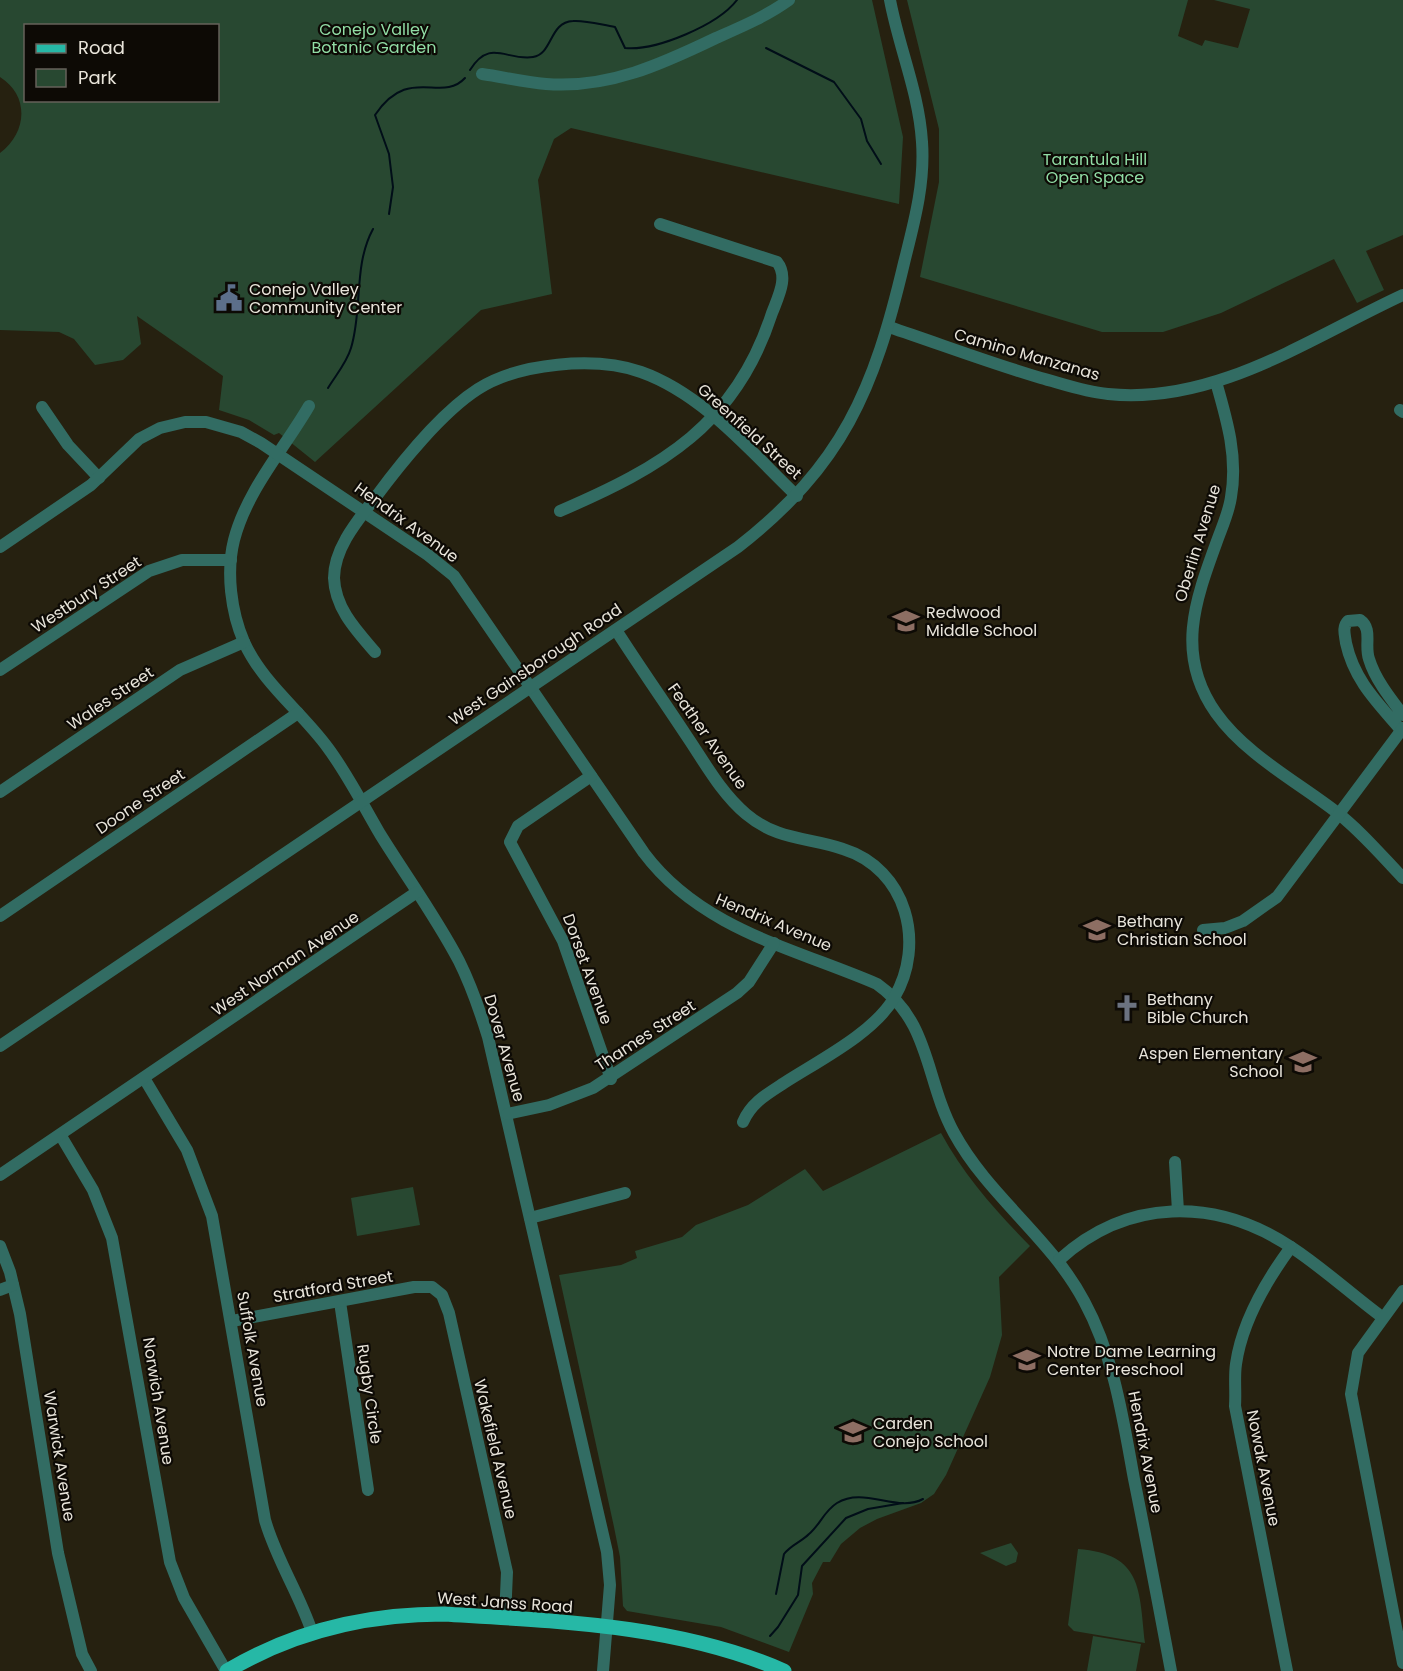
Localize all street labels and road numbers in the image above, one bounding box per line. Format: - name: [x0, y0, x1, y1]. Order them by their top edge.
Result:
- street label: Camino Manzanas: [951, 323, 1102, 386]
- street label: Greenfield Street: [692, 378, 807, 485]
- street label: Hendrix Avenue: [350, 477, 464, 568]
- street label: Oberlin Avenue: [1169, 481, 1226, 605]
- street label: Westbury Street: [27, 550, 146, 639]
- street label: West Gainsborough Road: [444, 598, 626, 731]
- street label: Wales Street: [62, 661, 158, 736]
- street label: Feather Avenue: [662, 678, 753, 794]
- street label: Doone Street: [91, 763, 190, 840]
- street label: Hendrix Avenue: [712, 888, 835, 957]
- street label: West Norman Avenue: [207, 905, 364, 1021]
- street label: Dorset Avenue: [557, 911, 618, 1028]
- street label: Dover Avenue: [478, 992, 531, 1105]
- street label: Thames Street: [591, 994, 700, 1077]
- street label: Stratford Street: [271, 1265, 395, 1308]
- street label: Suffolk Avenue: [231, 1290, 274, 1409]
- street label: Norwich Avenue: [137, 1336, 180, 1467]
- street label: Rugby Circle: [351, 1343, 388, 1446]
- street label: Wakefield Avenue: [468, 1377, 523, 1521]
- street label: Warwick Avenue: [38, 1389, 81, 1523]
- street label: Hendrix Avenue: [1122, 1389, 1169, 1515]
- street label: Nowak Avenue: [1241, 1408, 1286, 1528]
- street label: West Janss Road: [436, 1586, 574, 1619]

